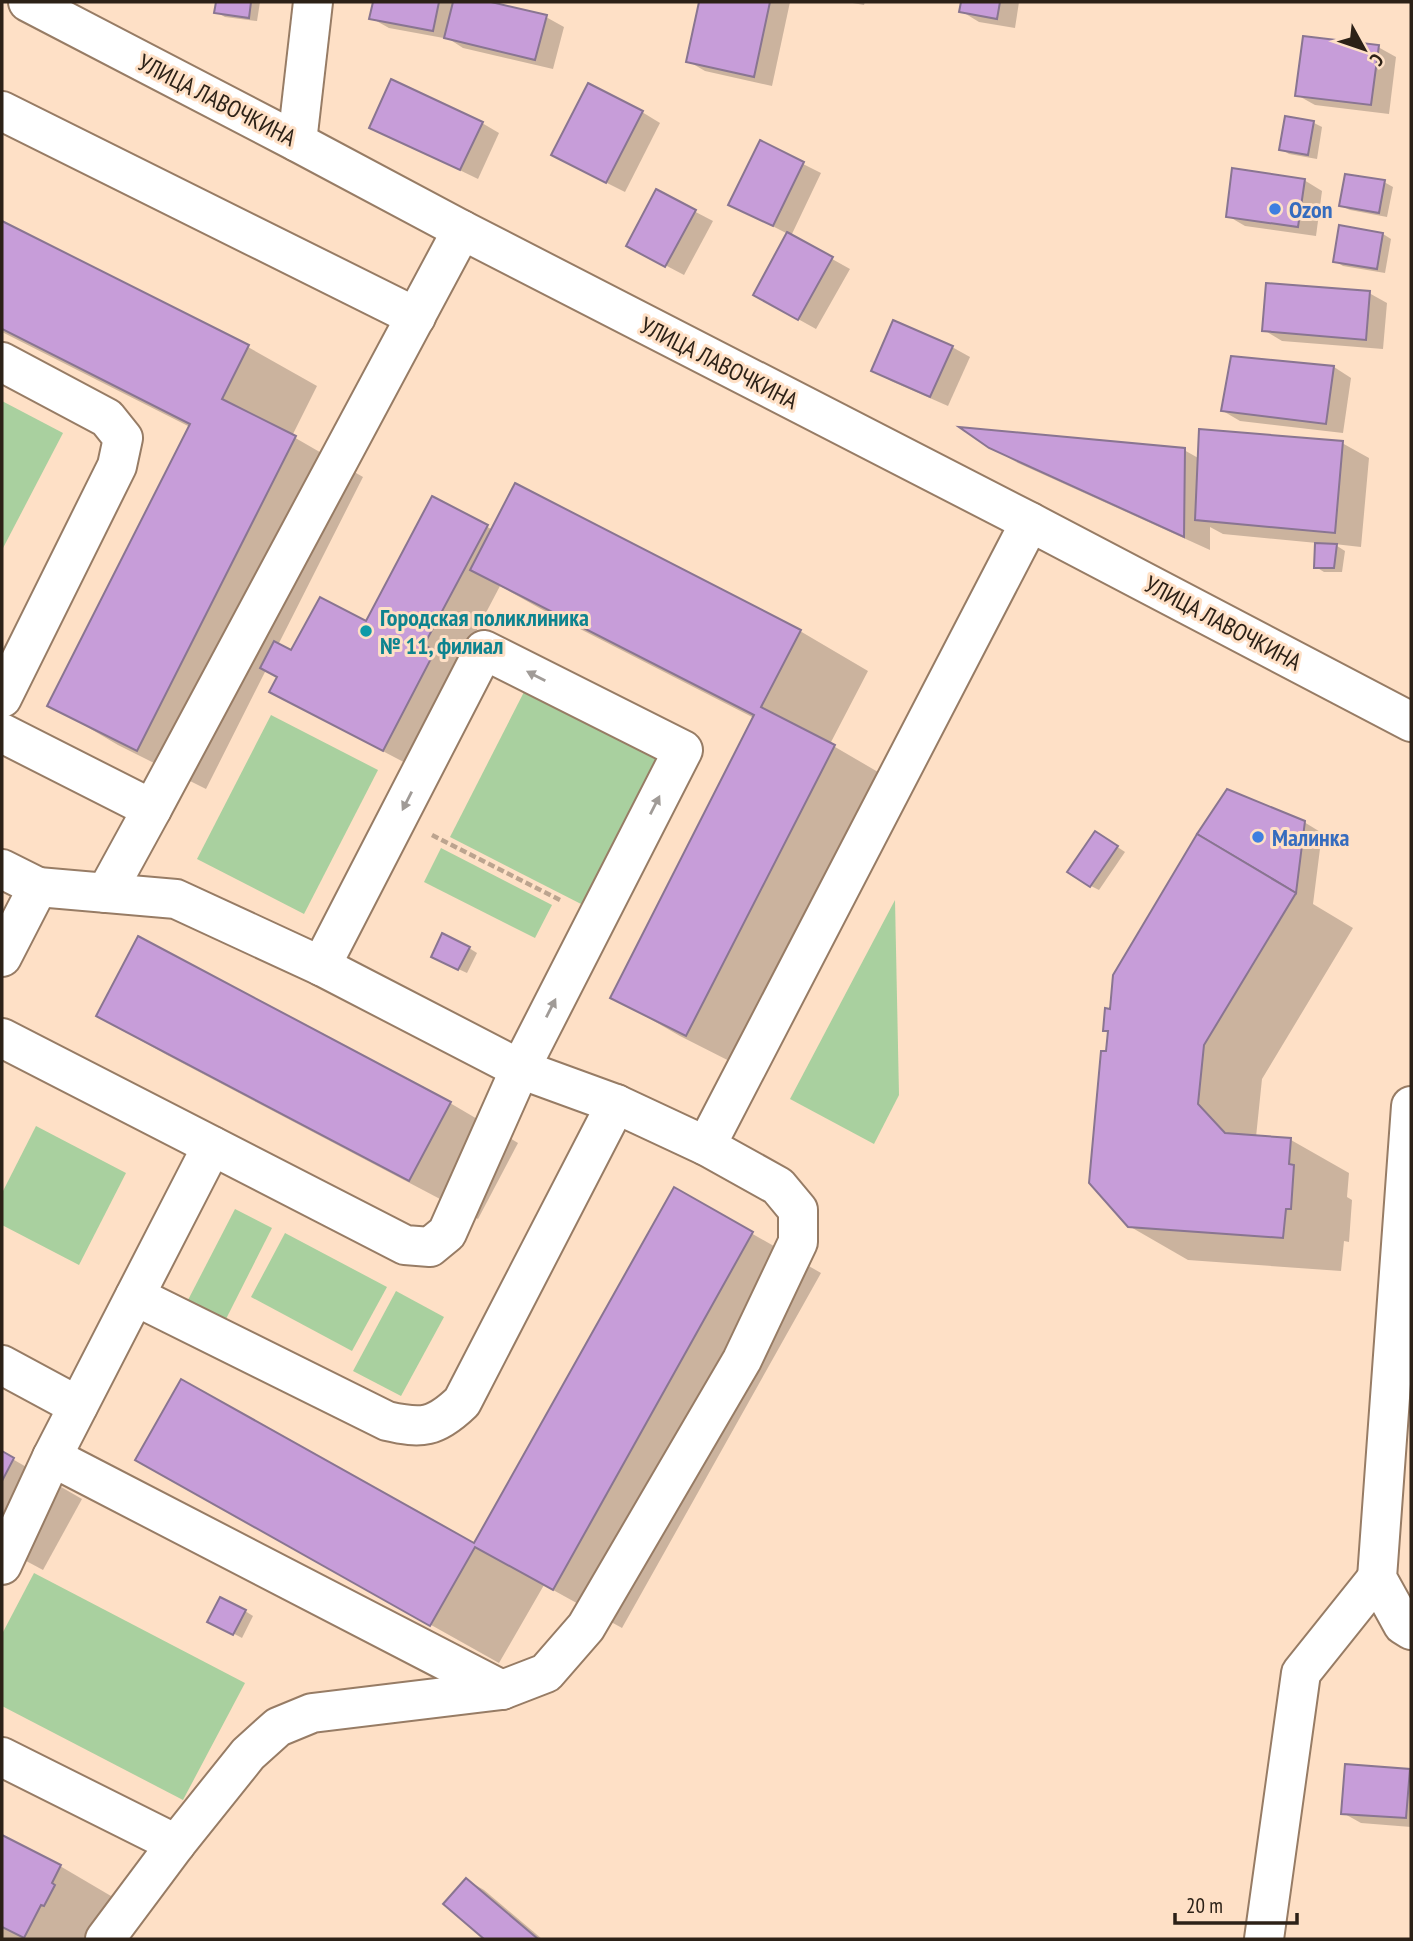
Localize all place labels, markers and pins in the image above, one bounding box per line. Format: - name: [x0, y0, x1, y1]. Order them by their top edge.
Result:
- place label: Ozon: [1289, 194, 1332, 225]
- marker: Ozon: [1267, 201, 1283, 217]
- place label: Городская поликлиника № 11, филиал: [380, 602, 589, 661]
- marker: Городская поликлиника № 11, филиал: [358, 623, 374, 639]
- place label: Малинка: [1272, 822, 1350, 853]
- marker: Малинка: [1250, 829, 1266, 845]

